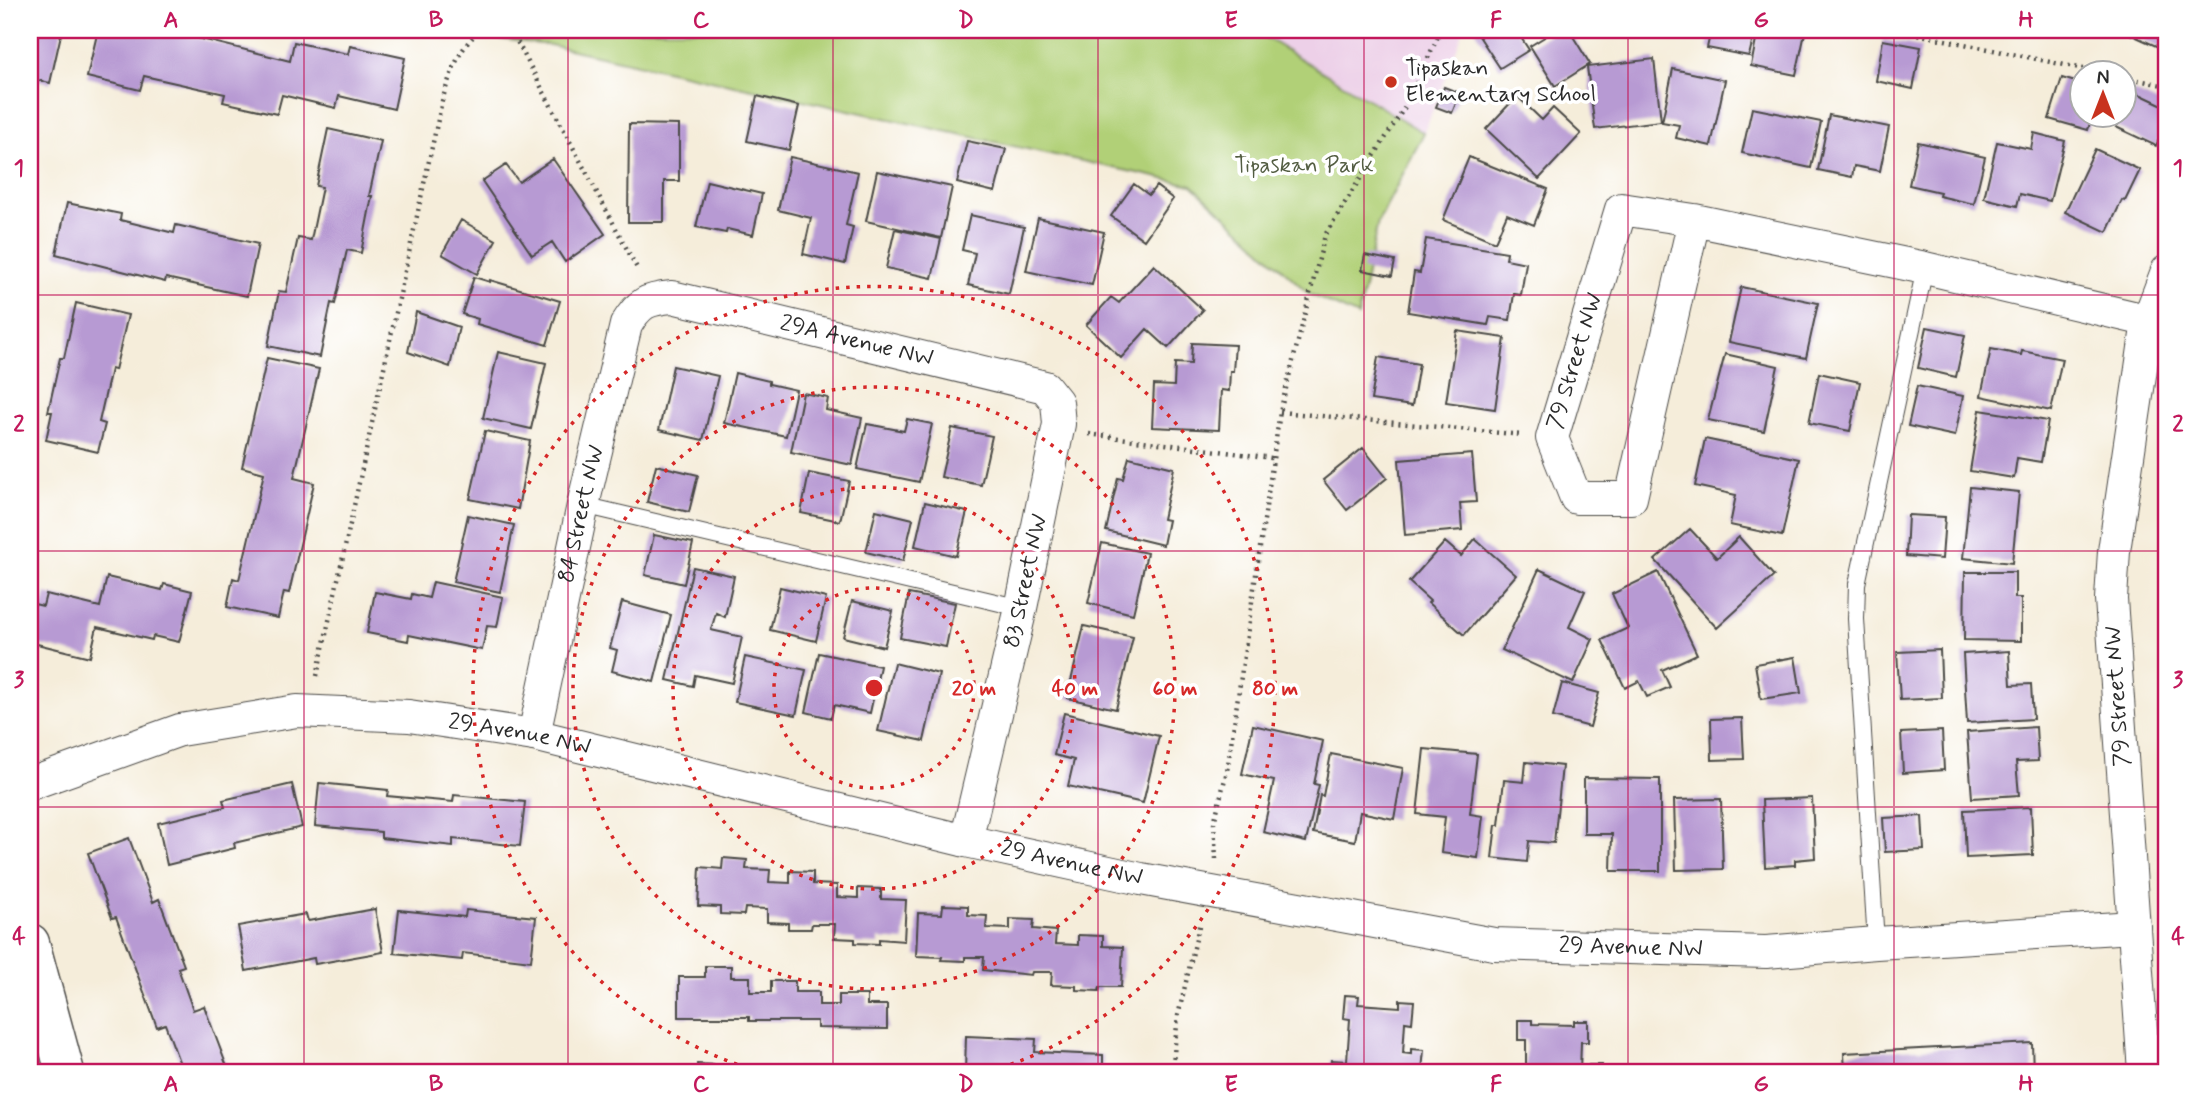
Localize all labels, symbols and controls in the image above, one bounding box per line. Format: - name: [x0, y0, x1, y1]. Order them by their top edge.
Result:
- text: A: [163, 6, 179, 36]
- text: B: [429, 6, 444, 36]
- text: C: [693, 6, 710, 36]
- text: D: [958, 6, 974, 36]
- text: E: [1224, 6, 1238, 36]
- text: F: [1490, 6, 1502, 36]
- text: G: [1753, 6, 1769, 36]
- text: H: [2018, 6, 2034, 36]
- place label: Tipaskan Elementary School: [1405, 54, 1596, 110]
- north arrow: [2068, 60, 2138, 130]
- text: N: [2097, 66, 2109, 91]
- marker: Tipaskan Elementary School: [1383, 74, 1399, 90]
- park label: Tipaskan Park: [1234, 151, 1374, 181]
- text: 1: [14, 154, 24, 184]
- text: 1: [2173, 154, 2183, 184]
- street label: 79 Street NW: [1540, 289, 1610, 433]
- street label: 29A Avenue NW: [777, 309, 936, 374]
- text: 2: [13, 410, 25, 440]
- text: 2: [2172, 410, 2184, 440]
- street label: 84 Street NW: [552, 442, 612, 586]
- street label: 83 Street NW: [997, 511, 1055, 651]
- street label: 79 Street NW: [2098, 625, 2138, 767]
- text: 3: [14, 666, 25, 696]
- text: 3: [2173, 666, 2184, 696]
- text: 20 m: [952, 675, 997, 703]
- text: 40 m: [1052, 675, 1099, 703]
- text: 60 m: [1152, 675, 1198, 703]
- text: 80 m: [1252, 675, 1298, 703]
- centre of rings: [862, 676, 886, 700]
- street label: 29 Avenue NW: [446, 707, 593, 763]
- street label: 29 Avenue NW: [998, 834, 1145, 894]
- text: 4: [12, 922, 26, 952]
- text: 4: [2171, 922, 2185, 952]
- street label: 29 Avenue NW: [1558, 931, 1703, 965]
- text: A: [163, 1070, 179, 1100]
- text: B: [429, 1070, 444, 1100]
- text: C: [693, 1070, 710, 1100]
- text: D: [958, 1070, 974, 1100]
- text: E: [1224, 1070, 1238, 1100]
- text: F: [1490, 1070, 1502, 1100]
- text: G: [1753, 1070, 1769, 1100]
- text: H: [2018, 1070, 2034, 1100]

